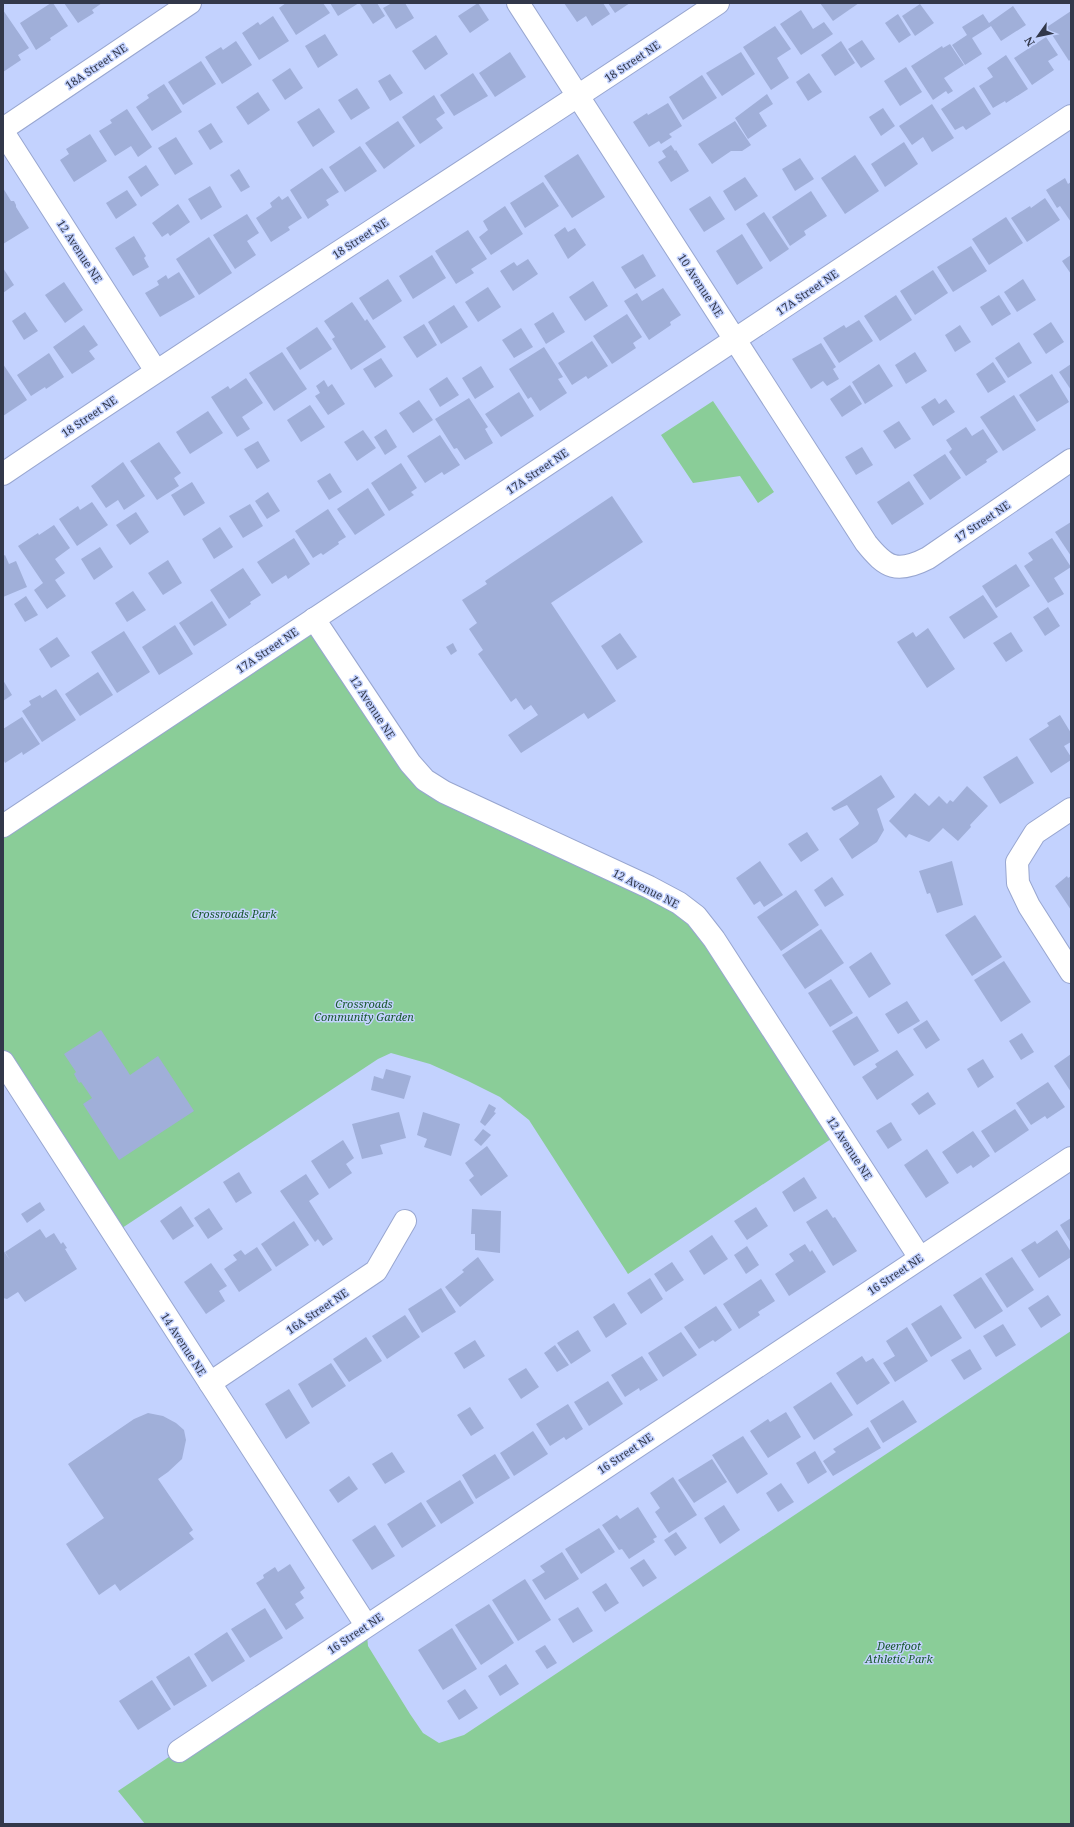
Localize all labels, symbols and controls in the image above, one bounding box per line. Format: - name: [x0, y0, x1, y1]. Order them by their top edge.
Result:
- north arrow: [1018, 16, 1058, 56]
- text: N: [1020, 34, 1038, 49]
- street label: 18 Street NE: [601, 37, 663, 85]
- street label: 18A Street NE: [62, 40, 130, 92]
- street label: 18 Street NE: [329, 214, 391, 262]
- street label: 12 Avenue NE: [54, 216, 106, 286]
- street label: 10 Avenue NE: [675, 250, 727, 320]
- street label: 17A Street NE: [773, 266, 841, 318]
- street label: 18 Street NE: [58, 392, 120, 440]
- street label: 17A Street NE: [503, 445, 571, 497]
- street label: 17 Street NE: [951, 497, 1013, 545]
- street label: 17A Street NE: [233, 624, 301, 676]
- street label: 12 Avenue NE: [347, 672, 399, 742]
- street label: 12 Avenue NE: [610, 865, 682, 911]
- park label: Crossroads Park: [192, 906, 277, 921]
- park label: Crossroads Community Garden: [314, 996, 414, 1024]
- street label: 12 Avenue NE: [824, 1113, 876, 1183]
- street label: 16 Street NE: [864, 1250, 926, 1298]
- street label: 16A Street NE: [283, 1285, 351, 1337]
- street label: 14 Avenue NE: [158, 1309, 210, 1379]
- street label: 16 Street NE: [594, 1429, 656, 1477]
- street label: 16 Street NE: [324, 1609, 386, 1657]
- park label: Deerfoot Athletic Park: [864, 1638, 933, 1666]

